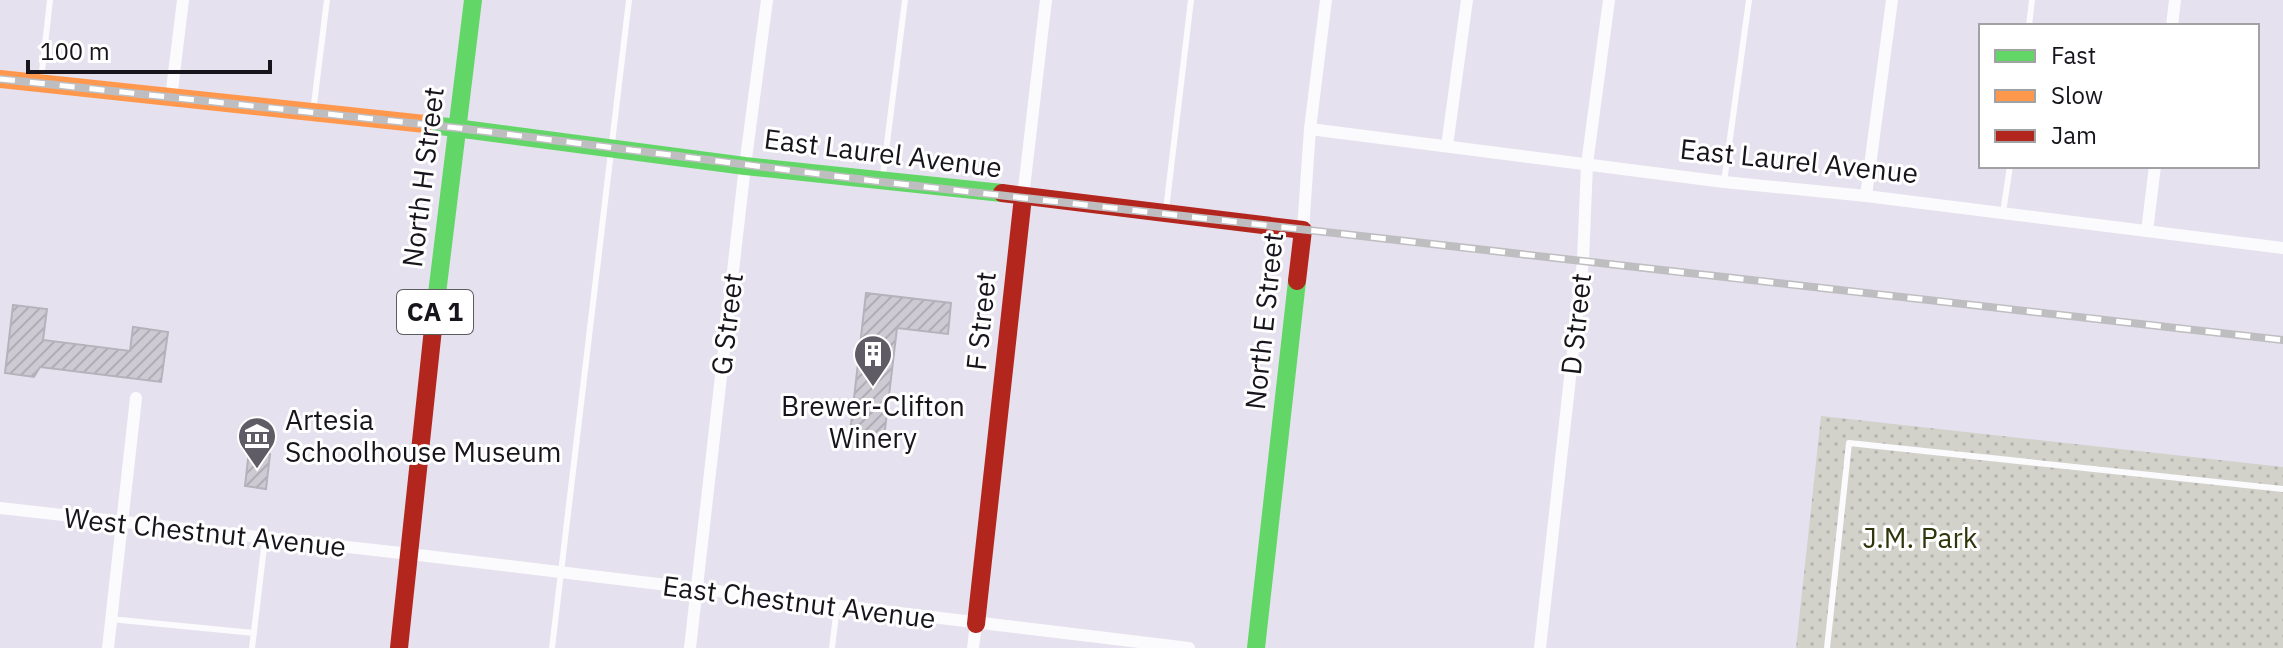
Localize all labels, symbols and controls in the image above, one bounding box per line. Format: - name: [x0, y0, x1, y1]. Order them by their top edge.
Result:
- scale bar: [28, 24, 270, 74]
- legend: [1979, 24, 2259, 168]
- text: 100 m: [40, 35, 110, 67]
- text: Fast: [2051, 39, 2096, 71]
- text: Slow: [2051, 79, 2103, 111]
- street label: North H Street: [393, 85, 452, 269]
- text: Jam: [2051, 119, 2097, 151]
- street label: East Laurel Avenue: [762, 120, 1004, 185]
- street label: East Laurel Avenue: [1678, 130, 1920, 191]
- street label: North E Street: [1236, 231, 1291, 411]
- street label: F Street: [957, 270, 1004, 372]
- street label: G Street: [702, 271, 751, 377]
- street label: D Street: [1552, 271, 1599, 377]
- road number: CA 1: [397, 290, 473, 334]
- building icon: Brewer-Clifton Winery: [852, 333, 894, 388]
- place label: Brewer-Clifton Winery: [781, 387, 965, 456]
- place label: Artesia Schoolhouse Museum: [285, 401, 561, 470]
- museum icon: Artesia Schoolhouse Museum: [236, 415, 278, 470]
- street label: West Chestnut Avenue: [62, 498, 348, 565]
- park label: J.M. Park: [1863, 519, 1978, 556]
- street label: East Chestnut Avenue: [660, 566, 938, 637]

